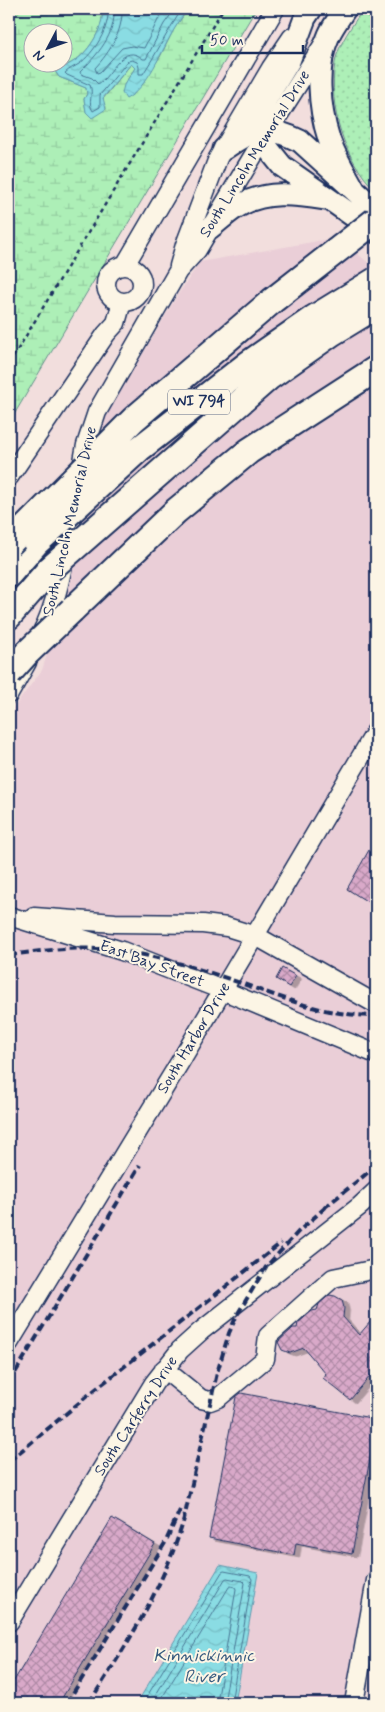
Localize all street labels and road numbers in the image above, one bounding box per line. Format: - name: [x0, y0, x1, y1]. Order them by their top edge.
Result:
- street label: South Lincoln Memorial Drive: [195, 66, 315, 242]
- road number: WI 794: [168, 390, 230, 414]
- street label: South Lincoln Memorial Drive: [38, 424, 102, 618]
- street label: East Bay Street: [97, 935, 208, 993]
- street label: South Harbor Drive: [152, 978, 236, 1098]
- street label: South Carferry Drive: [89, 1352, 183, 1480]

